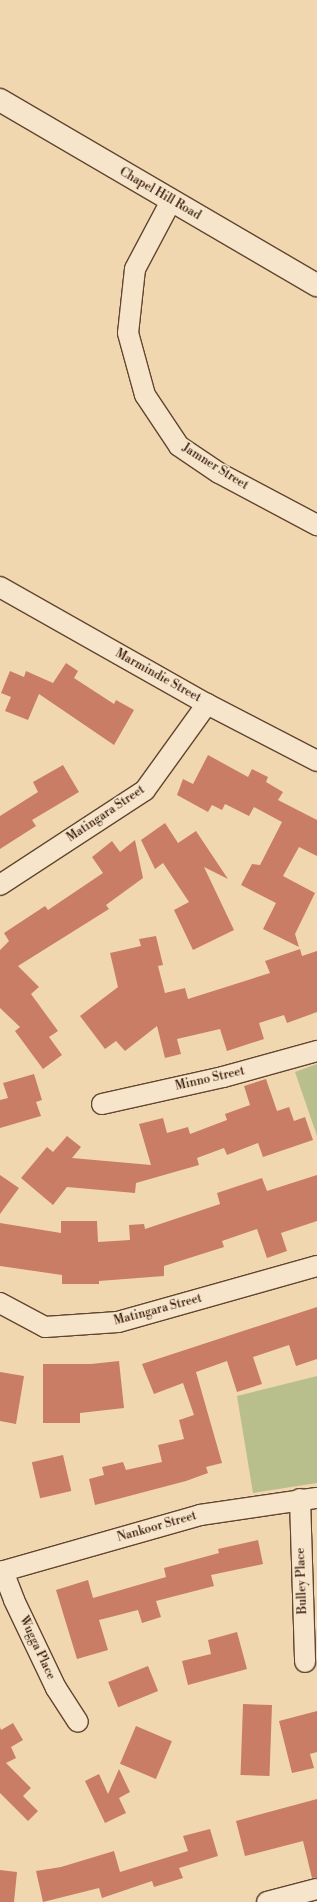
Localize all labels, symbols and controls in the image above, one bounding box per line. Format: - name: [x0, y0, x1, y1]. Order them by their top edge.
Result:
- street label: Chapel Hill Road: [117, 165, 203, 223]
- street label: Jamner Street: [179, 441, 251, 493]
- street label: Marmindie Street: [113, 647, 203, 705]
- street label: Matingara Street: [64, 783, 148, 845]
- street label: Minno Street: [174, 1064, 246, 1094]
- street label: Matingara Street: [112, 1291, 204, 1329]
- street label: Nankoor Street: [116, 1509, 198, 1545]
- street label: Bulley Place: [294, 1547, 310, 1615]
- street label: Wugga Place: [16, 1614, 58, 1682]

